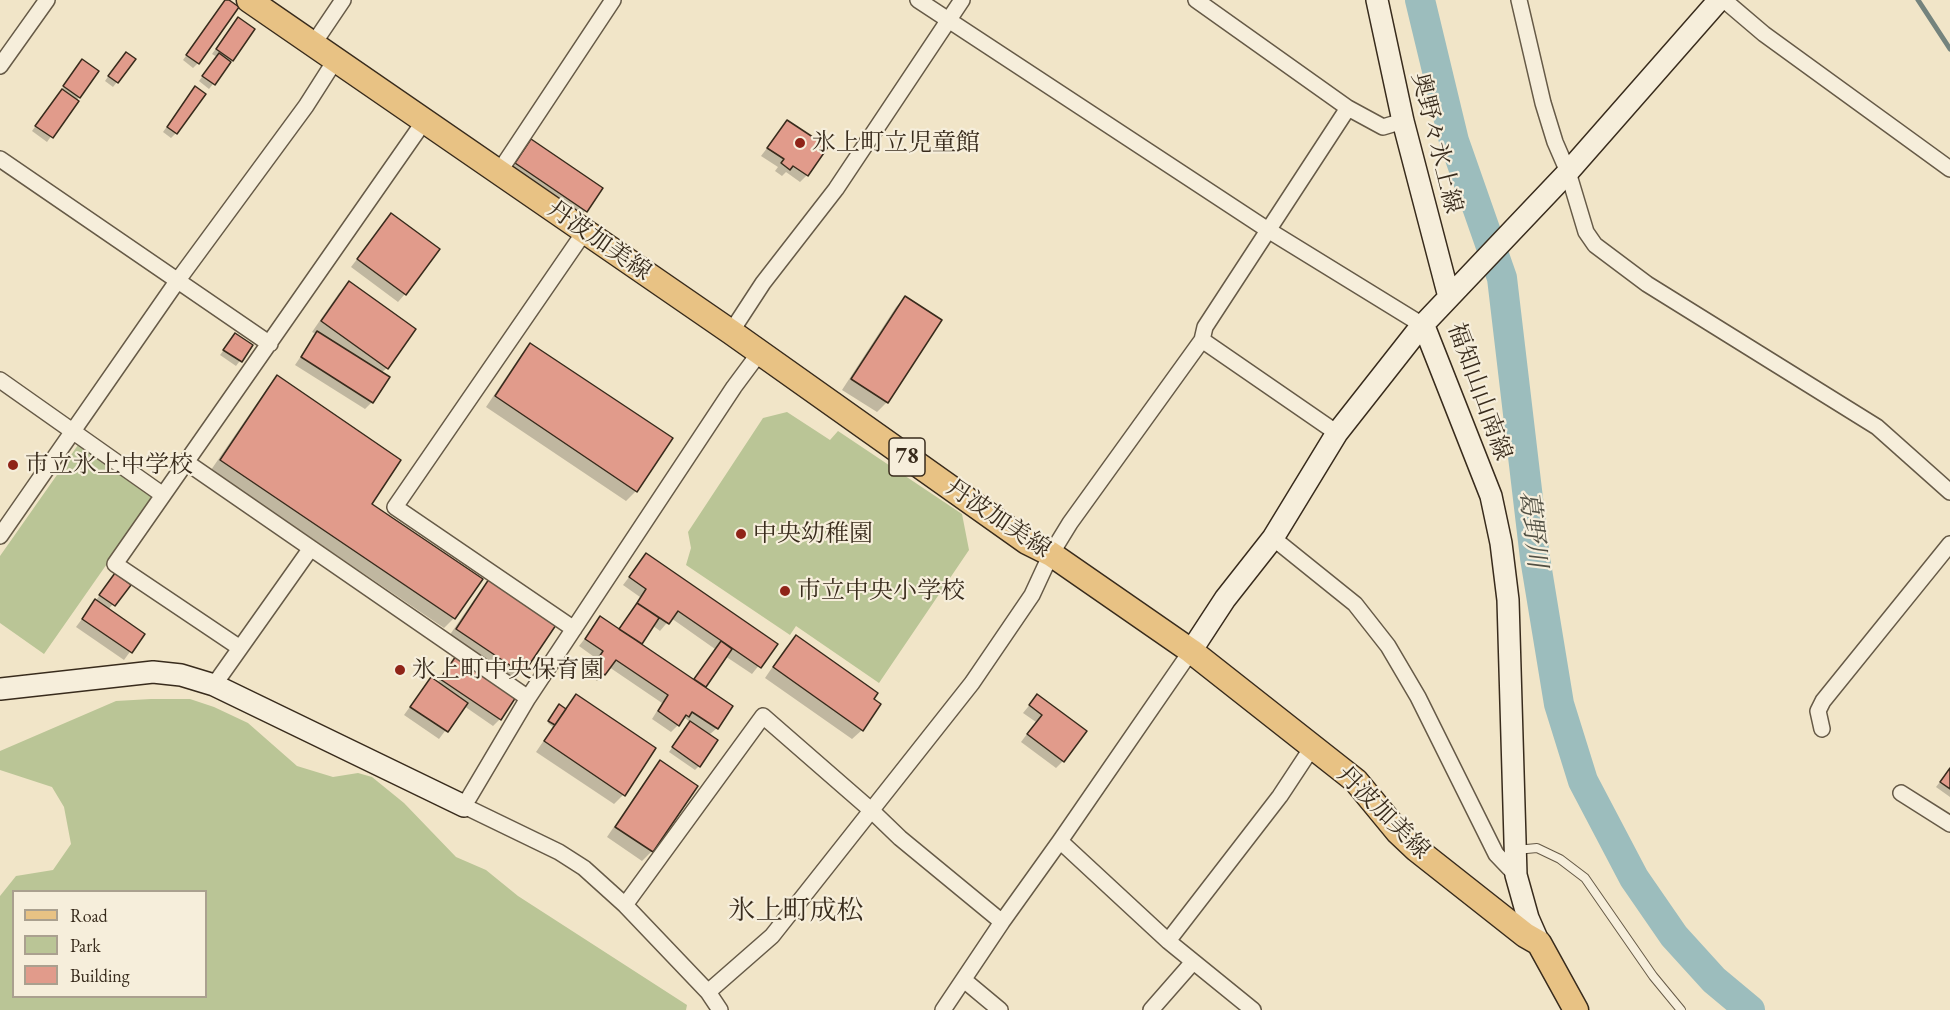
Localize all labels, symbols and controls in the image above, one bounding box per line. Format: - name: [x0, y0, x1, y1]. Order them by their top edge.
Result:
- street label: 奥野々氷上線: [1405, 70, 1467, 216]
- place label: 氷上町立児童館: [812, 129, 980, 157]
- marker: 氷上町立児童館: [793, 136, 807, 150]
- street label: 丹波加美線: [542, 195, 656, 287]
- street label: 福知山山南線: [1441, 319, 1517, 465]
- road number: 78: [889, 438, 925, 476]
- place label: 市立氷上中学校: [25, 451, 193, 479]
- marker: 市立氷上中学校: [6, 458, 20, 472]
- street label: 丹波加美線: [940, 474, 1056, 564]
- water label: 葛野川: [1512, 488, 1552, 570]
- place label: 中央幼稚園: [753, 520, 873, 548]
- marker: 中央幼稚園: [734, 527, 748, 541]
- place label: 市立中央小学校: [797, 577, 965, 605]
- marker: 市立中央小学校: [778, 584, 792, 598]
- place label: 氷上町中央保育園: [412, 656, 604, 684]
- marker: 氷上町中央保育園: [393, 663, 407, 677]
- street label: 丹波加美線: [1330, 760, 1436, 866]
- legend: [12, 890, 207, 998]
- district label: 氷上町成松: [729, 896, 863, 928]
- text: Road: [70, 904, 108, 927]
- text: Park: [70, 934, 101, 957]
- text: Building: [70, 964, 130, 987]

